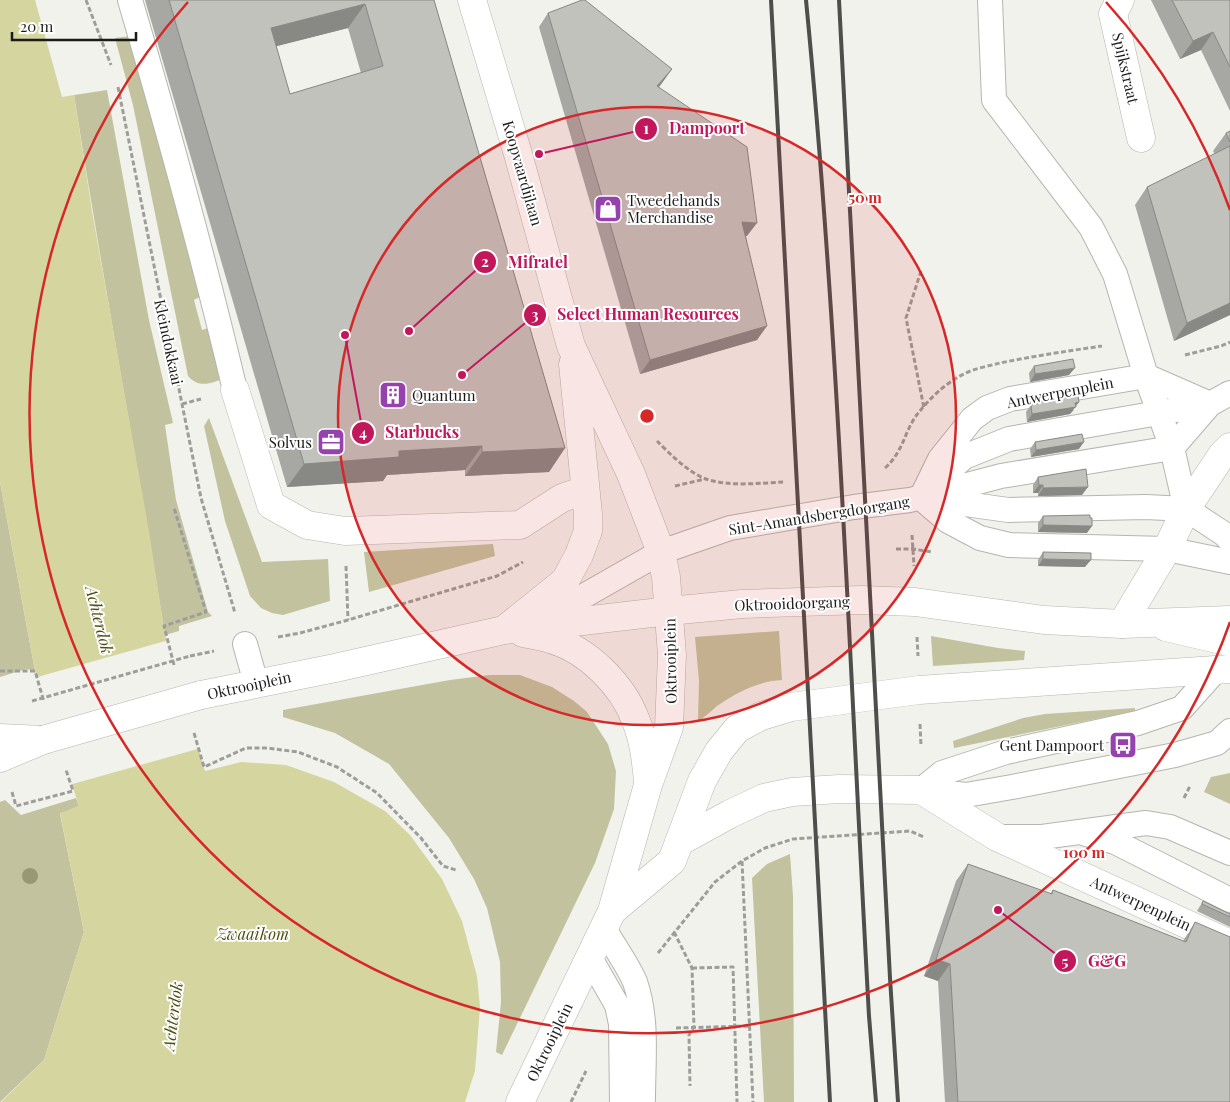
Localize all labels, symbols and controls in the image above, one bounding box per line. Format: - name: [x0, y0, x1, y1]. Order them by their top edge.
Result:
- scale bar: [12, 10, 136, 42]
- text: 20 m: [20, 16, 54, 36]
- street label: Spijkstraat: [1108, 30, 1144, 106]
- callout: Dampoort: [634, 113, 755, 144]
- text: Dampoort: [669, 117, 745, 138]
- street label: Koopvaardijlaan: [498, 118, 548, 228]
- text: 1: [643, 118, 649, 138]
- text: 50 m: [848, 187, 882, 207]
- place label: Tweedehands Merchandise: [627, 190, 720, 227]
- shop icon: Tweedehands Merchandise: [593, 194, 623, 224]
- callout: Mifratel: [473, 247, 578, 278]
- text: 2: [481, 251, 489, 271]
- text: Mifratel: [508, 251, 568, 272]
- street label: Kleindokkaai: [150, 297, 188, 387]
- callout: Select Human Resources: [522, 299, 749, 330]
- text: Select Human Resources: [557, 303, 739, 324]
- text: 3: [531, 304, 539, 324]
- street label: Antwerpenplein: [1004, 372, 1115, 412]
- building icon: Quantum: [378, 380, 408, 410]
- place label: Quantum: [412, 385, 476, 405]
- centre of rings: [638, 407, 656, 425]
- callout: Starbucks: [350, 417, 469, 448]
- text: Starbucks: [385, 421, 459, 442]
- text: 4: [359, 422, 367, 442]
- office icon: Solvus: [316, 427, 346, 457]
- place label: Solvus: [269, 432, 312, 452]
- street label: Sint-Amandsbergdoorgang: [727, 491, 911, 539]
- water label: Achterdok: [81, 582, 119, 656]
- street label: Oktrooidoorgang: [734, 591, 850, 615]
- street label: Oktrooiplein: [659, 618, 681, 704]
- street label: Oktrooiplein: [205, 666, 293, 704]
- bus stop icon: Gent Dampoort: [1108, 730, 1138, 760]
- place label: Gent Dampoort: [999, 735, 1105, 755]
- text: 100 m: [1063, 842, 1106, 862]
- street label: Antwerpenplein: [1087, 871, 1194, 935]
- water label: Zwaaikom: [216, 923, 289, 944]
- callout: G&G: [1053, 946, 1136, 977]
- text: G&G: [1088, 950, 1126, 971]
- text: 5: [1062, 951, 1069, 971]
- water label: Achterdok: [157, 980, 187, 1054]
- street label: Oktrooiplein: [521, 999, 577, 1085]

